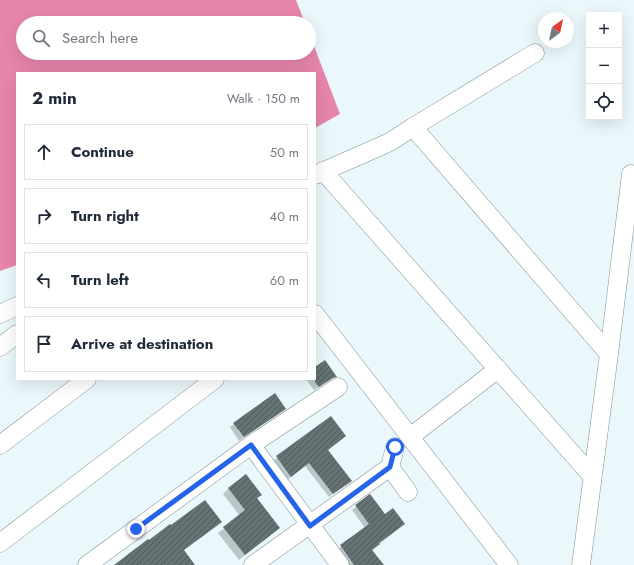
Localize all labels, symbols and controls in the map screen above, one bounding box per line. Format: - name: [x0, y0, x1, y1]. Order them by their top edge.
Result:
- north arrow: [538, 12, 574, 48]
- map controls: [586, 12, 622, 120]
- button: +: [586, 12, 622, 48]
- search box: [16, 16, 316, 60]
- icon: search: [30, 27, 52, 49]
- text: Search here: [62, 27, 138, 49]
- button: −: [586, 48, 622, 84]
- button: locate: [586, 84, 622, 120]
- text: 2 min: [32, 86, 77, 110]
- text: Walk · 150 m: [227, 89, 300, 108]
- icon: ahead: [33, 141, 55, 163]
- text: Continue: [71, 141, 134, 163]
- text: 50 m: [270, 143, 299, 162]
- icon: right: [33, 205, 55, 227]
- text: Turn right: [71, 205, 139, 227]
- text: 40 m: [270, 207, 299, 226]
- icon: left: [33, 269, 55, 291]
- text: Turn left: [71, 269, 129, 291]
- text: 60 m: [270, 271, 299, 290]
- icon: arrive: [33, 333, 55, 355]
- text: Arrive at destination: [71, 333, 213, 355]
- route start: [386, 438, 404, 456]
- route end: [127, 520, 145, 538]

